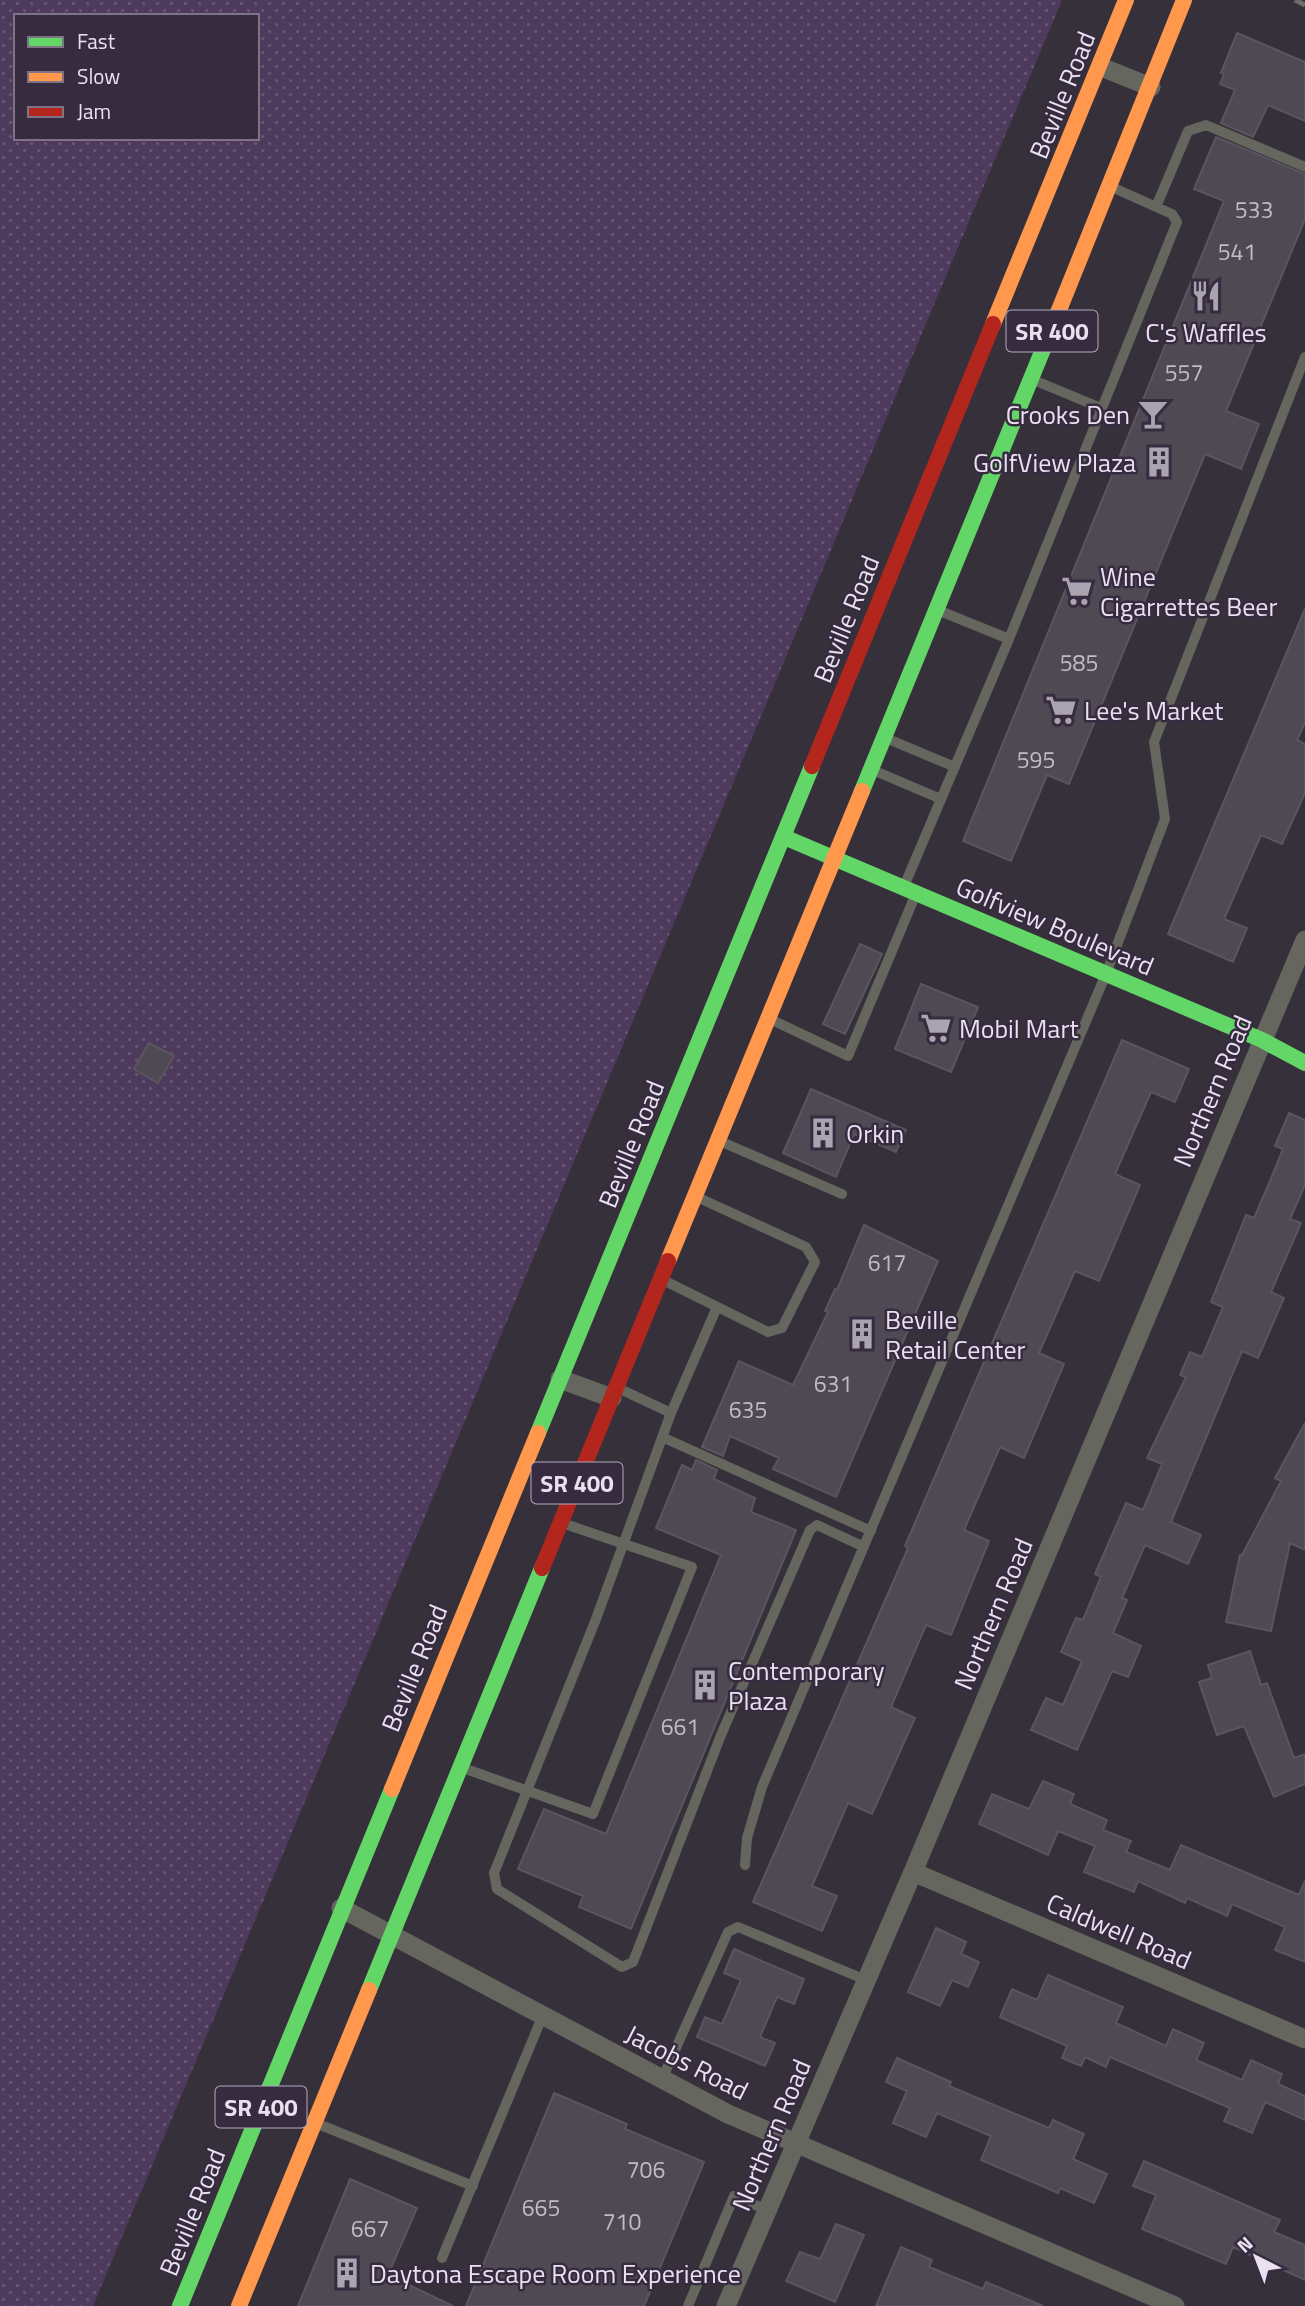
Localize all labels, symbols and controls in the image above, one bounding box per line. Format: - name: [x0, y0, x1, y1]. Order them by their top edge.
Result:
- legend: [14, 14, 259, 140]
- text: Fast: [77, 25, 116, 57]
- street label: Beville Road: [1019, 25, 1105, 165]
- text: Slow: [77, 60, 120, 92]
- text: Jam: [77, 95, 111, 127]
- house number: 533: [1235, 192, 1273, 227]
- house number: 541: [1218, 234, 1256, 269]
- restaurant icon: C's Waffles: [1189, 279, 1223, 313]
- road number: SR 400: [1006, 310, 1098, 352]
- place label: C's Waffles: [1145, 313, 1267, 352]
- house number: 557: [1165, 355, 1203, 390]
- place label: Crooks Den: [1006, 395, 1130, 434]
- bar icon: Crooks Den: [1136, 397, 1170, 431]
- place label: GolfView Plaza: [973, 443, 1136, 482]
- building icon: GolfView Plaza: [1142, 445, 1176, 479]
- street label: Beville Road: [803, 549, 889, 689]
- place label: Wine Cigarrettes Beer: [1100, 557, 1277, 626]
- supermarket icon: Wine Cigarrettes Beer: [1060, 574, 1094, 608]
- house number: 585: [1060, 645, 1098, 680]
- place label: Lee's Market: [1084, 691, 1224, 730]
- supermarket icon: Lee's Market: [1044, 693, 1078, 727]
- house number: 595: [1017, 742, 1055, 777]
- street label: Golfview Boulevard: [950, 867, 1160, 985]
- place label: Mobil Mart: [959, 1009, 1079, 1048]
- street label: Northern Road: [1163, 1009, 1261, 1173]
- supermarket icon: Mobil Mart: [919, 1011, 953, 1045]
- street label: Beville Road: [588, 1074, 674, 1214]
- place label: Orkin: [846, 1114, 904, 1153]
- building icon: Orkin: [806, 1116, 840, 1150]
- house number: 617: [868, 1245, 906, 1280]
- place label: Beville Retail Center: [885, 1300, 1026, 1369]
- building icon: Beville Retail Center: [845, 1317, 879, 1351]
- house number: 631: [814, 1366, 852, 1401]
- house number: 635: [729, 1392, 767, 1427]
- road number: SR 400: [532, 1462, 622, 1504]
- street label: Northern Road: [944, 1532, 1042, 1696]
- street label: Beville Road: [371, 1598, 457, 1738]
- place label: Contemporary Plaza: [728, 1651, 885, 1720]
- building icon: Contemporary Plaza: [688, 1668, 722, 1702]
- house number: 661: [661, 1709, 699, 1744]
- street label: Caldwell Road: [1041, 1883, 1197, 1979]
- street label: Jacobs Road: [619, 2014, 755, 2110]
- street label: Northern Road: [722, 2053, 820, 2217]
- road number: SR 400: [216, 2086, 306, 2128]
- street label: Beville Road: [149, 2142, 235, 2282]
- house number: 706: [627, 2152, 665, 2187]
- house number: 665: [522, 2190, 560, 2225]
- house number: 710: [603, 2204, 641, 2239]
- house number: 667: [351, 2211, 389, 2246]
- north arrow: [1221, 2222, 1291, 2292]
- text: N: [1230, 2229, 1259, 2259]
- place label: Daytona Escape Room Experience: [370, 2254, 741, 2293]
- building icon: Daytona Escape Room Experience: [330, 2256, 364, 2290]

